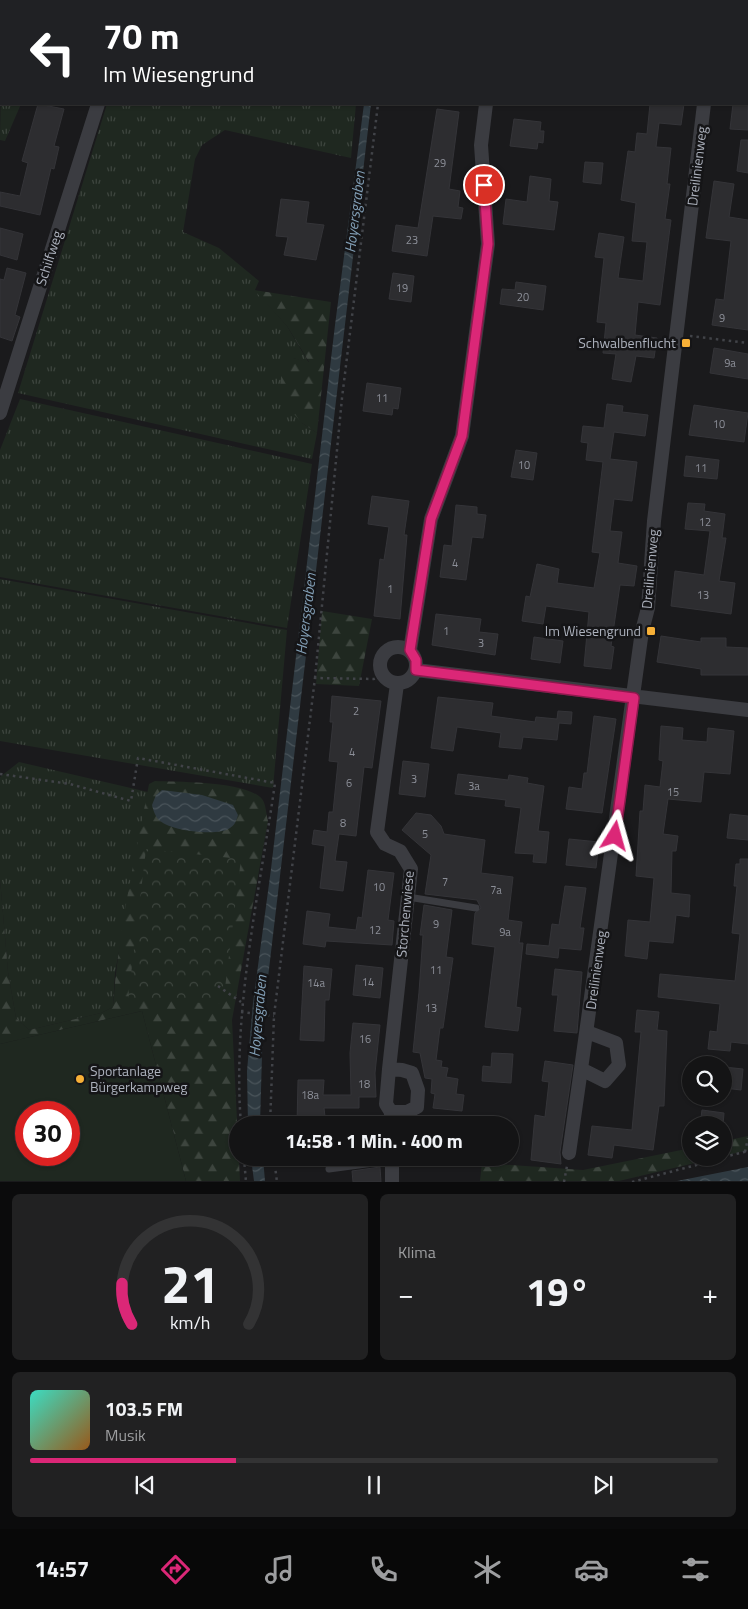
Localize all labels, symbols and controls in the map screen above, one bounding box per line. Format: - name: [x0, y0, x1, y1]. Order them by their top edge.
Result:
- text: 70 m: [103, 9, 179, 63]
- icon: left: [20, 20, 85, 85]
- text: Im Wiesengrund: [103, 57, 254, 91]
- street label: Dreilinienweg: [681, 125, 712, 207]
- house number: 29: [434, 155, 446, 171]
- pin: [463, 164, 505, 206]
- water label: Hoyersgraben: [338, 169, 371, 254]
- icon: arrive: [470, 171, 498, 199]
- street label: Schilfweg: [30, 227, 67, 288]
- house number: 23: [406, 232, 418, 248]
- house number: 19: [396, 280, 408, 296]
- house number: 20: [517, 289, 529, 305]
- house number: 9: [719, 310, 725, 326]
- place label: Schwalbenflucht: [578, 332, 676, 353]
- marker: Schwalbenflucht: [680, 337, 692, 349]
- house number: 9a: [724, 355, 736, 371]
- house number: 11: [376, 390, 388, 406]
- house number: 10: [713, 416, 725, 432]
- house number: 10: [518, 457, 530, 473]
- house number: 11: [695, 460, 707, 476]
- house number: 12: [699, 514, 711, 530]
- street label: Dreilinienweg: [636, 528, 663, 610]
- house number: 4: [452, 555, 458, 571]
- water label: Hoyersgraben: [289, 571, 322, 656]
- house number: 1: [387, 581, 393, 597]
- house number: 13: [697, 587, 709, 603]
- place label: Im Wiesengrund: [545, 620, 641, 641]
- house number: 1: [443, 623, 449, 639]
- marker: Im Wiesengrund: [645, 625, 657, 637]
- house number: 3: [478, 635, 484, 651]
- house number: 2: [353, 703, 359, 719]
- house number: 4: [349, 744, 355, 760]
- house number: 3: [411, 771, 417, 787]
- house number: 6: [346, 775, 352, 791]
- house number: 3a: [468, 778, 480, 794]
- house number: 15: [667, 784, 679, 800]
- position arrow: [588, 809, 640, 861]
- house number: 8: [340, 815, 346, 831]
- house number: 5: [422, 826, 428, 842]
- street label: Storchenwiese: [390, 870, 419, 958]
- house number: 7: [442, 874, 448, 890]
- house number: 10: [373, 879, 385, 895]
- house number: 7a: [490, 882, 502, 898]
- house number: 9: [433, 916, 439, 932]
- house number: 12: [369, 922, 381, 938]
- house number: 9a: [499, 924, 511, 940]
- street label: Dreilinienweg: [580, 929, 611, 1011]
- house number: 11: [430, 962, 442, 978]
- water label: Hoyersgraben: [242, 974, 273, 1058]
- house number: 14: [362, 974, 374, 990]
- house number: 14a: [307, 975, 325, 991]
- house number: 13: [425, 1000, 437, 1016]
- house number: 16: [359, 1031, 371, 1047]
- map controls: [682, 1056, 732, 1166]
- button: search: [682, 1056, 732, 1106]
- place label: Sportanlage Bürgerkampweg: [90, 1060, 187, 1097]
- marker: Sportanlage Bürgerkampweg: [74, 1073, 86, 1085]
- house number: 18: [358, 1076, 370, 1092]
- house number: 18a: [301, 1087, 319, 1103]
- speed limit sign: 30: [15, 1101, 80, 1166]
- button: layers: [682, 1116, 732, 1166]
- text: 14:58 · 1 Min. · 400 m: [285, 1126, 463, 1155]
- text: Klima: [398, 1240, 436, 1264]
- text: 21: [161, 1244, 219, 1323]
- text: 19°: [526, 1263, 590, 1321]
- text: −: [398, 1272, 414, 1315]
- text: +: [702, 1272, 718, 1315]
- text: km/h: [170, 1309, 210, 1336]
- text: 103.5 FM: [105, 1394, 183, 1423]
- text: Musik: [105, 1423, 146, 1447]
- icon: previous: [131, 1471, 159, 1499]
- icon: pause: [360, 1471, 388, 1499]
- icon: next: [589, 1471, 617, 1499]
- text: 14:57: [35, 1552, 89, 1586]
- icon: directions: [158, 1552, 193, 1587]
- icon: music: [262, 1552, 297, 1587]
- icon: phone: [366, 1552, 401, 1587]
- icon: climate: [470, 1552, 505, 1587]
- icon: car: [574, 1552, 609, 1587]
- icon: filters: [678, 1552, 713, 1587]

